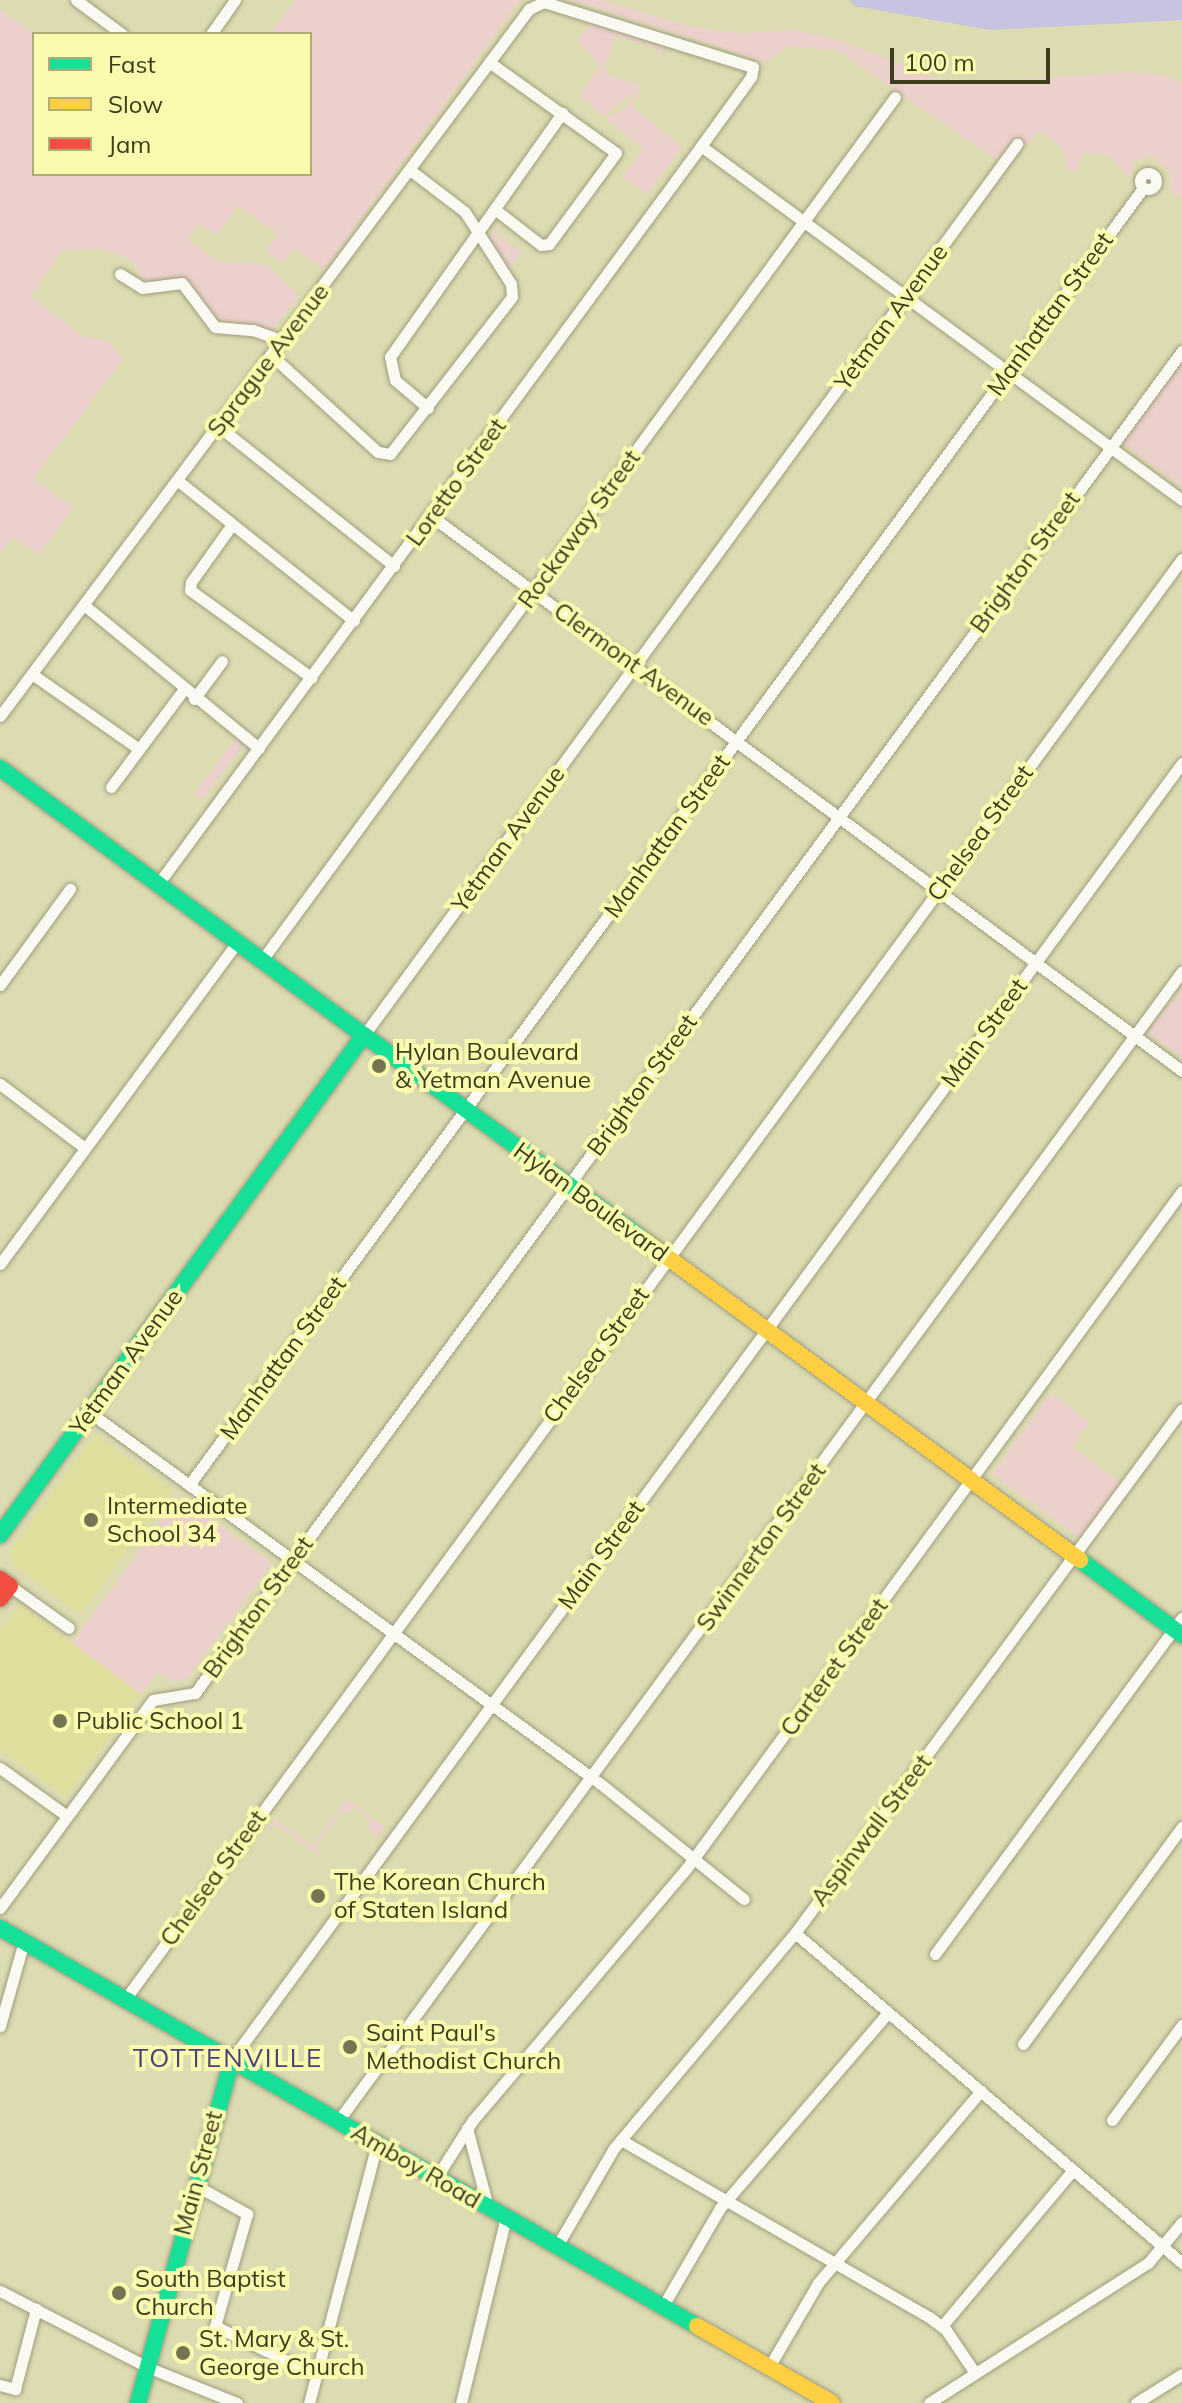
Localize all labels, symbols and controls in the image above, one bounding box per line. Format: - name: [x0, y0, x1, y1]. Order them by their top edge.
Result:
- legend: [32, 32, 312, 176]
- scale bar: [894, 32, 1054, 82]
- text: 100 m: [904, 47, 975, 77]
- text: Fast: [108, 49, 156, 79]
- text: Slow: [108, 89, 163, 119]
- text: Jam: [108, 129, 151, 159]
- street label: Manhattan Street: [981, 227, 1119, 401]
- street label: Yetman Avenue: [828, 238, 954, 396]
- street label: Sprague Avenue: [201, 278, 335, 442]
- street label: Loretto Street: [400, 412, 512, 552]
- street label: Rockaway Street: [512, 444, 646, 614]
- street label: Brighton Street: [964, 486, 1086, 638]
- street label: Clermont Avenue: [548, 596, 720, 732]
- street label: Manhattan Street: [598, 749, 736, 923]
- street label: Chelsea Street: [921, 759, 1039, 907]
- street label: Yetman Avenue: [445, 760, 571, 918]
- street label: Main Street: [935, 973, 1033, 1093]
- street label: Brighton Street: [581, 1009, 703, 1161]
- place label: Hylan Boulevard & Yetman Avenue: [395, 1038, 591, 1094]
- marker: Hylan Boulevard & Yetman Avenue: [370, 1057, 388, 1075]
- street label: Hylan Boulevard: [508, 1136, 674, 1268]
- street label: Manhattan Street: [214, 1271, 352, 1445]
- street label: Chelsea Street: [537, 1281, 655, 1429]
- street label: Yetman Avenue: [63, 1283, 189, 1441]
- street label: Swinnerton Street: [690, 1457, 832, 1637]
- place label: Intermediate School 34: [107, 1492, 247, 1548]
- street label: Main Street: [552, 1495, 650, 1615]
- marker: Intermediate School 34: [82, 1511, 100, 1529]
- street label: Brighton Street: [197, 1531, 319, 1683]
- street label: Carteret Street: [774, 1592, 894, 1742]
- place label: Public School 1: [76, 1707, 244, 1735]
- marker: Public School 1: [51, 1712, 69, 1730]
- street label: Aspinwall Street: [805, 1748, 937, 1912]
- street label: Chelsea Street: [154, 1804, 272, 1952]
- place label: The Korean Church of Staten Island: [334, 1868, 546, 1924]
- marker: The Korean Church of Staten Island: [309, 1887, 327, 1905]
- place label: Saint Paul's Methodist Church: [366, 2019, 561, 2075]
- marker: Saint Paul's Methodist Church: [341, 2038, 359, 2056]
- district label: TOTTENVILLE: [133, 2042, 323, 2074]
- street label: Main Street: [168, 2108, 228, 2238]
- street label: Amboy Road: [346, 2117, 486, 2215]
- place label: South Baptist Church: [135, 2265, 286, 2321]
- marker: South Baptist Church: [110, 2284, 128, 2302]
- place label: St. Mary & St. George Church: [199, 2325, 364, 2381]
- marker: St. Mary & St. George Church: [174, 2344, 192, 2362]

